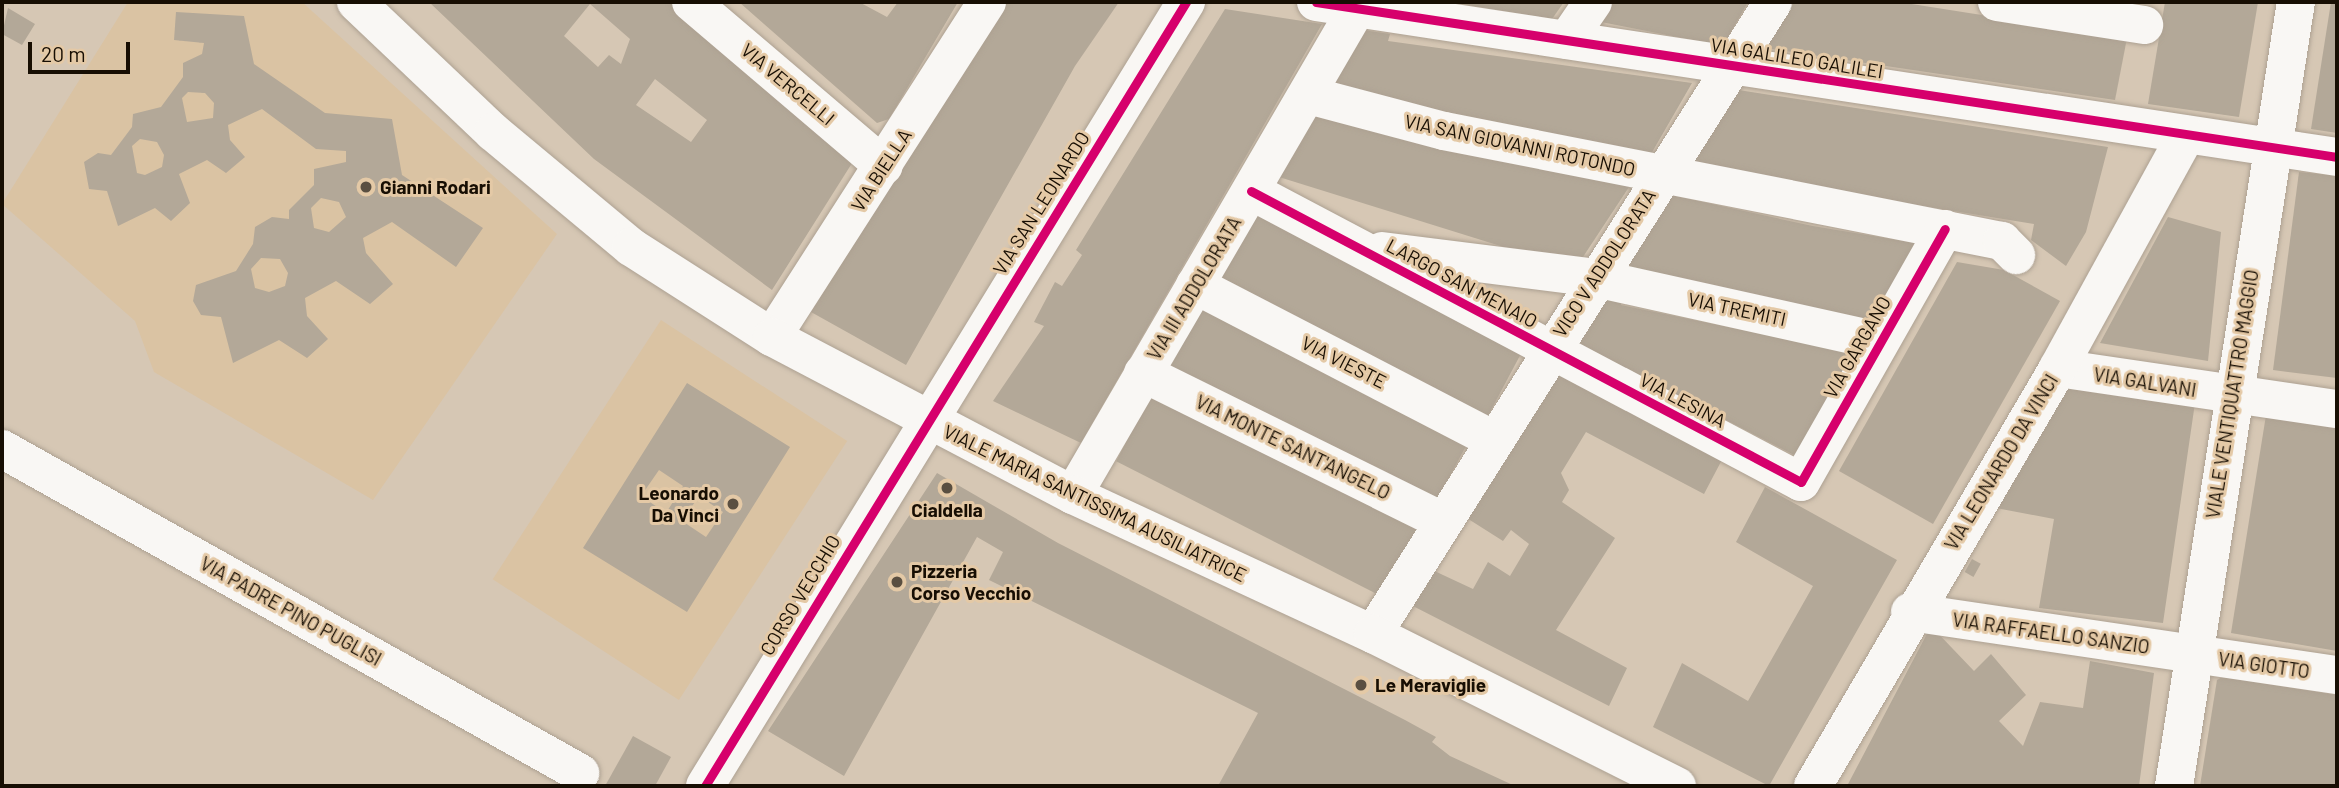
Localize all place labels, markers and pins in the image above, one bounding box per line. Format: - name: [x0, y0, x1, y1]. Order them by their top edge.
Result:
- place label: Gianni Rodari: [380, 176, 491, 198]
- marker: Gianni Rodari: [358, 179, 374, 195]
- marker: Cialdella: [939, 480, 955, 496]
- place label: Leonardo Da Vinci: [638, 482, 719, 526]
- marker: Leonardo Da Vinci: [725, 496, 741, 512]
- place label: Cialdella: [911, 499, 983, 521]
- place label: Pizzeria Corso Vecchio: [911, 560, 1031, 604]
- marker: Pizzeria Corso Vecchio: [889, 574, 905, 590]
- place label: Le Meraviglie: [1375, 674, 1486, 696]
- marker: Le Meraviglie: [1353, 677, 1369, 693]

